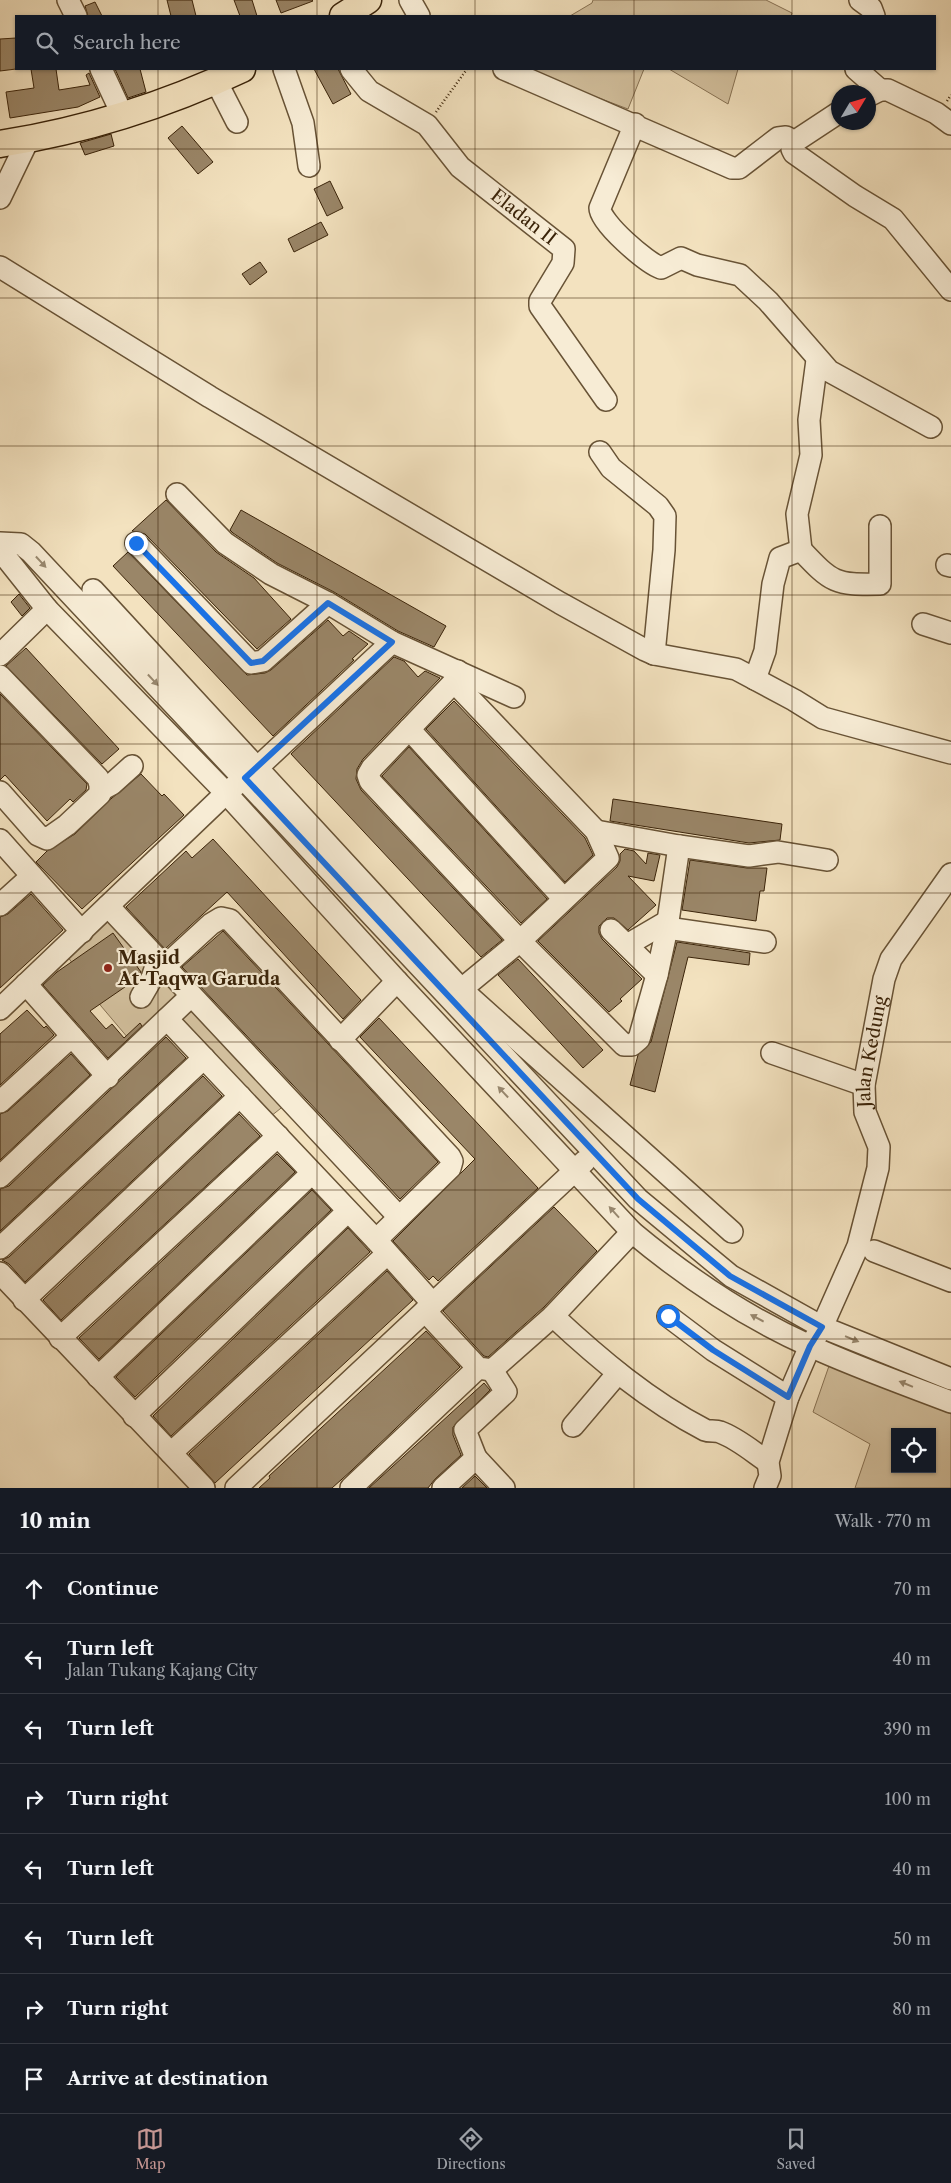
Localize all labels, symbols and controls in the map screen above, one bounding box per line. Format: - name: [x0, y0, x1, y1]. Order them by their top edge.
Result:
- search box: [15, 15, 936, 70]
- icon: search: [33, 29, 61, 57]
- text: Search here: [73, 31, 181, 54]
- north arrow: [831, 85, 876, 130]
- street label: Eladan II: [486, 185, 561, 250]
- route end: [125, 532, 148, 555]
- one-way arrow: [35, 556, 47, 568]
- one-way arrow: [147, 674, 159, 686]
- place label: Masjid At-Taqwa Garuda: [117, 947, 281, 990]
- marker: Masjid At-Taqwa Garuda: [102, 962, 114, 974]
- street label: Jalan Kedung: [853, 994, 892, 1111]
- one-way arrow: [497, 1087, 509, 1099]
- one-way arrow: [608, 1206, 620, 1218]
- route start: [657, 1305, 680, 1328]
- one-way arrow: [751, 1314, 764, 1323]
- one-way arrow: [845, 1335, 859, 1343]
- one-way arrow: [898, 1380, 913, 1388]
- map controls: [891, 1428, 936, 1473]
- button: locate: [891, 1428, 936, 1473]
- text: 10 min: [20, 1508, 91, 1533]
- text: Walk · 770 m: [835, 1511, 931, 1531]
- icon: ahead: [20, 1575, 48, 1603]
- text: Continue: [67, 1577, 159, 1600]
- text: 70 m: [894, 1579, 931, 1599]
- text: Turn left: [67, 1637, 154, 1660]
- icon: left: [20, 1645, 48, 1673]
- text: 40 m: [892, 1649, 931, 1669]
- text: Jalan Tukang Kajang City: [67, 1660, 258, 1680]
- icon: left: [20, 1715, 48, 1743]
- text: Turn left: [67, 1717, 154, 1740]
- text: 390 m: [884, 1719, 931, 1739]
- icon: right: [20, 1785, 48, 1813]
- text: Turn right: [67, 1787, 168, 1810]
- text: 100 m: [885, 1789, 931, 1809]
- icon: left: [20, 1855, 48, 1883]
- text: Turn left: [67, 1857, 154, 1880]
- text: 40 m: [892, 1859, 931, 1879]
- icon: left: [20, 1925, 48, 1953]
- text: Turn left: [67, 1927, 154, 1950]
- text: 50 m: [893, 1929, 931, 1949]
- icon: right: [20, 1995, 48, 2023]
- text: Turn right: [67, 1997, 168, 2020]
- text: 80 m: [892, 1999, 931, 2019]
- icon: arrive: [20, 2065, 48, 2093]
- text: Arrive at destination: [67, 2067, 268, 2090]
- tab: Map: [135, 2125, 166, 2173]
- tab: Directions: [436, 2125, 506, 2173]
- tab: Saved: [777, 2125, 815, 2173]

